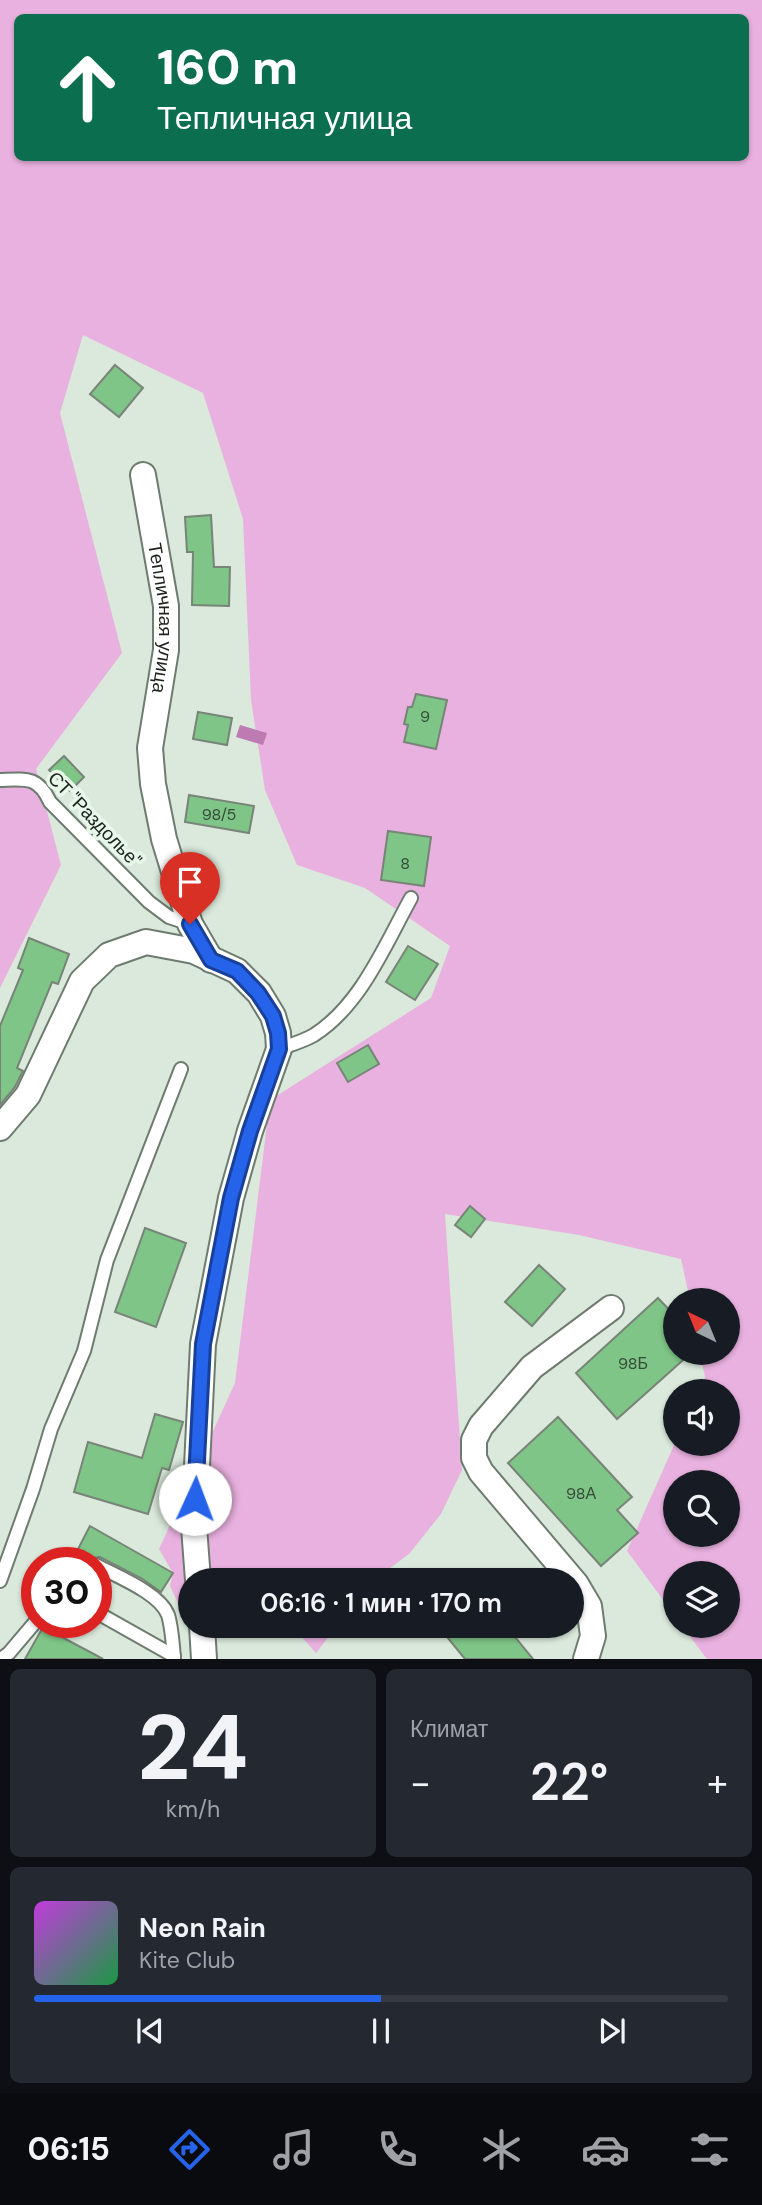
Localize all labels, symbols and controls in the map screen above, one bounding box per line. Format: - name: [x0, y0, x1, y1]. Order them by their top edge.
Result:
- text: 160 m: [157, 35, 298, 99]
- icon: ahead: [42, 42, 133, 133]
- text: Тепличная улица: [157, 97, 412, 139]
- street label: Тепличная улица: [142, 541, 178, 696]
- house number: 9: [420, 706, 430, 727]
- street label: СТ "Раздолье": [42, 766, 147, 873]
- house number: 98/5: [202, 804, 236, 825]
- pin: [160, 852, 220, 924]
- house number: 8: [400, 853, 410, 874]
- icon: arrive: [171, 863, 209, 901]
- north arrow: [663, 1288, 740, 1365]
- map controls: [663, 1288, 740, 1638]
- house number: 98Б: [618, 1353, 648, 1374]
- button: sound: [663, 1379, 740, 1456]
- position arrow: [158, 1462, 232, 1536]
- button: search: [663, 1470, 740, 1547]
- house number: 98А: [566, 1483, 596, 1504]
- speed limit sign: 30: [21, 1547, 112, 1638]
- button: layers: [663, 1561, 740, 1638]
- text: 06:16 · 1 мин · 170 m: [260, 1586, 502, 1620]
- text: 24: [137, 1689, 249, 1807]
- text: Климат: [410, 1714, 488, 1744]
- text: 22°: [530, 1748, 608, 1816]
- text: −: [410, 1758, 431, 1808]
- text: +: [707, 1758, 728, 1808]
- text: km/h: [166, 1794, 220, 1824]
- text: Neon Rain: [139, 1911, 266, 1945]
- text: Kite Club: [139, 1945, 235, 1975]
- icon: previous: [131, 2012, 169, 2050]
- icon: pause: [362, 2012, 400, 2050]
- icon: next: [593, 2012, 631, 2050]
- icon: directions: [165, 2125, 214, 2174]
- icon: music: [269, 2125, 318, 2174]
- icon: phone: [373, 2125, 422, 2174]
- icon: climate: [477, 2125, 526, 2174]
- icon: car: [581, 2125, 630, 2174]
- icon: filters: [685, 2125, 734, 2174]
- text: 06:15: [28, 2128, 110, 2170]

